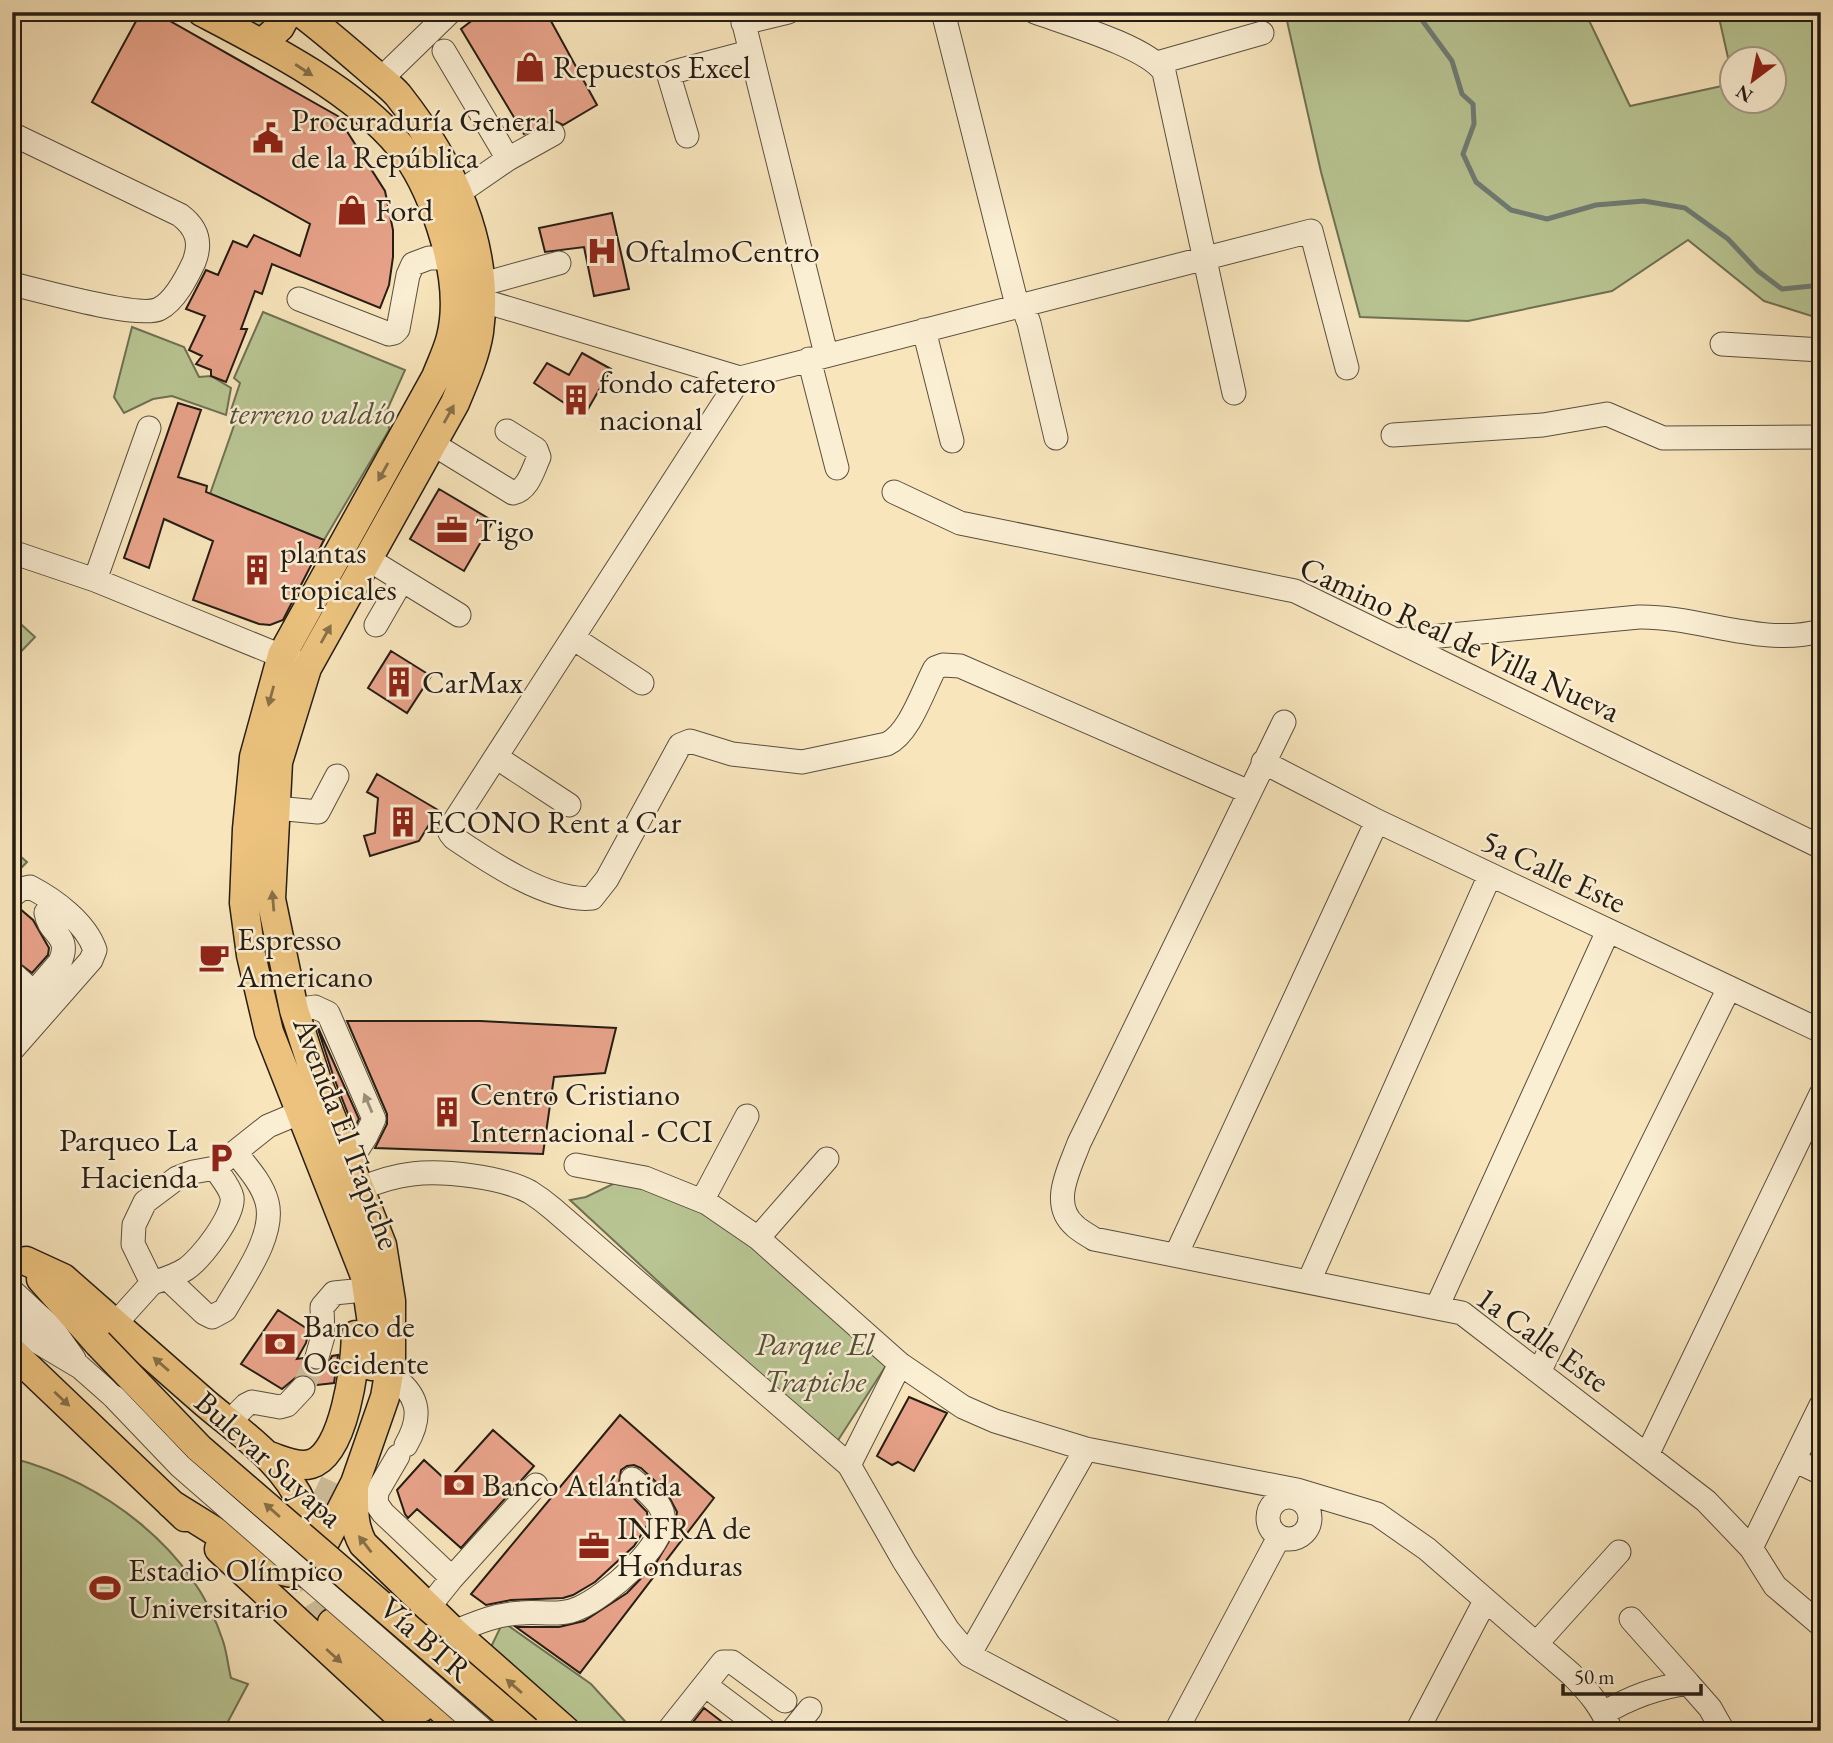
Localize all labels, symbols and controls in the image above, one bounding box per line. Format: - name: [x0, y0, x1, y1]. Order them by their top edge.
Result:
- place label: Repuestos Excel: [553, 46, 751, 88]
- north arrow: [1717, 46, 1787, 116]
- shop icon: Repuestos Excel: [513, 50, 547, 84]
- one-way arrow: [295, 63, 314, 76]
- text: N: [1731, 79, 1757, 109]
- place label: Procuraduría General de la República: [291, 99, 556, 178]
- public building icon: Procuraduría General de la República: [251, 121, 285, 155]
- place label: Ford: [375, 189, 434, 231]
- shop icon: Ford: [335, 193, 369, 227]
- place label: OftalmoCentro: [625, 230, 820, 272]
- hospital icon: OftalmoCentro: [585, 234, 619, 268]
- place label: fondo cafetero nacional: [599, 361, 776, 440]
- building icon: fondo cafetero nacional: [559, 383, 593, 417]
- park label: terreno valdío: [229, 392, 395, 434]
- one-way arrow: [443, 404, 455, 424]
- one-way arrow: [378, 462, 389, 482]
- place label: Tigo: [475, 509, 534, 551]
- office icon: Tigo: [435, 513, 469, 547]
- place label: plantas tropicales: [280, 531, 397, 610]
- street label: Camino Real de Villa Nueva: [1293, 546, 1627, 732]
- building icon: plantas tropicales: [240, 553, 274, 587]
- one-way arrow: [320, 624, 332, 643]
- place label: CarMax: [422, 661, 523, 703]
- building icon: CarMax: [382, 665, 416, 699]
- one-way arrow: [265, 685, 276, 707]
- place label: ECONO Rent a Car: [426, 801, 682, 843]
- building icon: ECONO Rent a Car: [386, 805, 420, 839]
- street label: 5a Calle Este: [1475, 819, 1633, 923]
- one-way arrow: [267, 889, 278, 911]
- place label: Espresso Americano: [236, 918, 373, 997]
- cafe icon: Espresso Americano: [197, 940, 231, 974]
- street label: Avenida El Trapiche: [283, 1010, 411, 1255]
- place label: Centro Cristiano Internacional - CCI: [470, 1073, 713, 1152]
- one-way arrow: [362, 1093, 373, 1114]
- building icon: Centro Cristiano Internacional - CCI: [430, 1095, 464, 1129]
- place label: Parqueo La Hacienda: [59, 1119, 198, 1198]
- parking icon: Parqueo La Hacienda: [204, 1141, 238, 1175]
- street label: 1a Calle Este: [1468, 1276, 1618, 1402]
- place label: Banco de Occidente: [303, 1305, 429, 1384]
- park label: Parque El Trapiche: [755, 1323, 876, 1402]
- bank icon: Banco de Occidente: [263, 1327, 297, 1361]
- one-way arrow: [152, 1356, 170, 1372]
- street label: Bulevar Suyapa: [186, 1381, 352, 1537]
- one-way arrow: [53, 1390, 70, 1406]
- place label: Banco Atlántida: [482, 1464, 682, 1506]
- bank icon: Banco Atlántida: [442, 1468, 476, 1502]
- one-way arrow: [263, 1503, 280, 1518]
- place label: INFRA de Honduras: [617, 1507, 751, 1586]
- office icon: INFRA de Honduras: [577, 1529, 611, 1563]
- one-way arrow: [358, 1535, 372, 1553]
- place label: Estadio Olímpico Universitario: [128, 1549, 343, 1628]
- sports icon: Estadio Olímpico Universitario: [88, 1571, 122, 1605]
- street label: Vía BTR: [371, 1587, 482, 1691]
- one-way arrow: [325, 1647, 342, 1663]
- scale bar: [1563, 1652, 1702, 1696]
- text: 50 m: [1574, 1663, 1615, 1690]
- one-way arrow: [506, 1679, 523, 1694]

